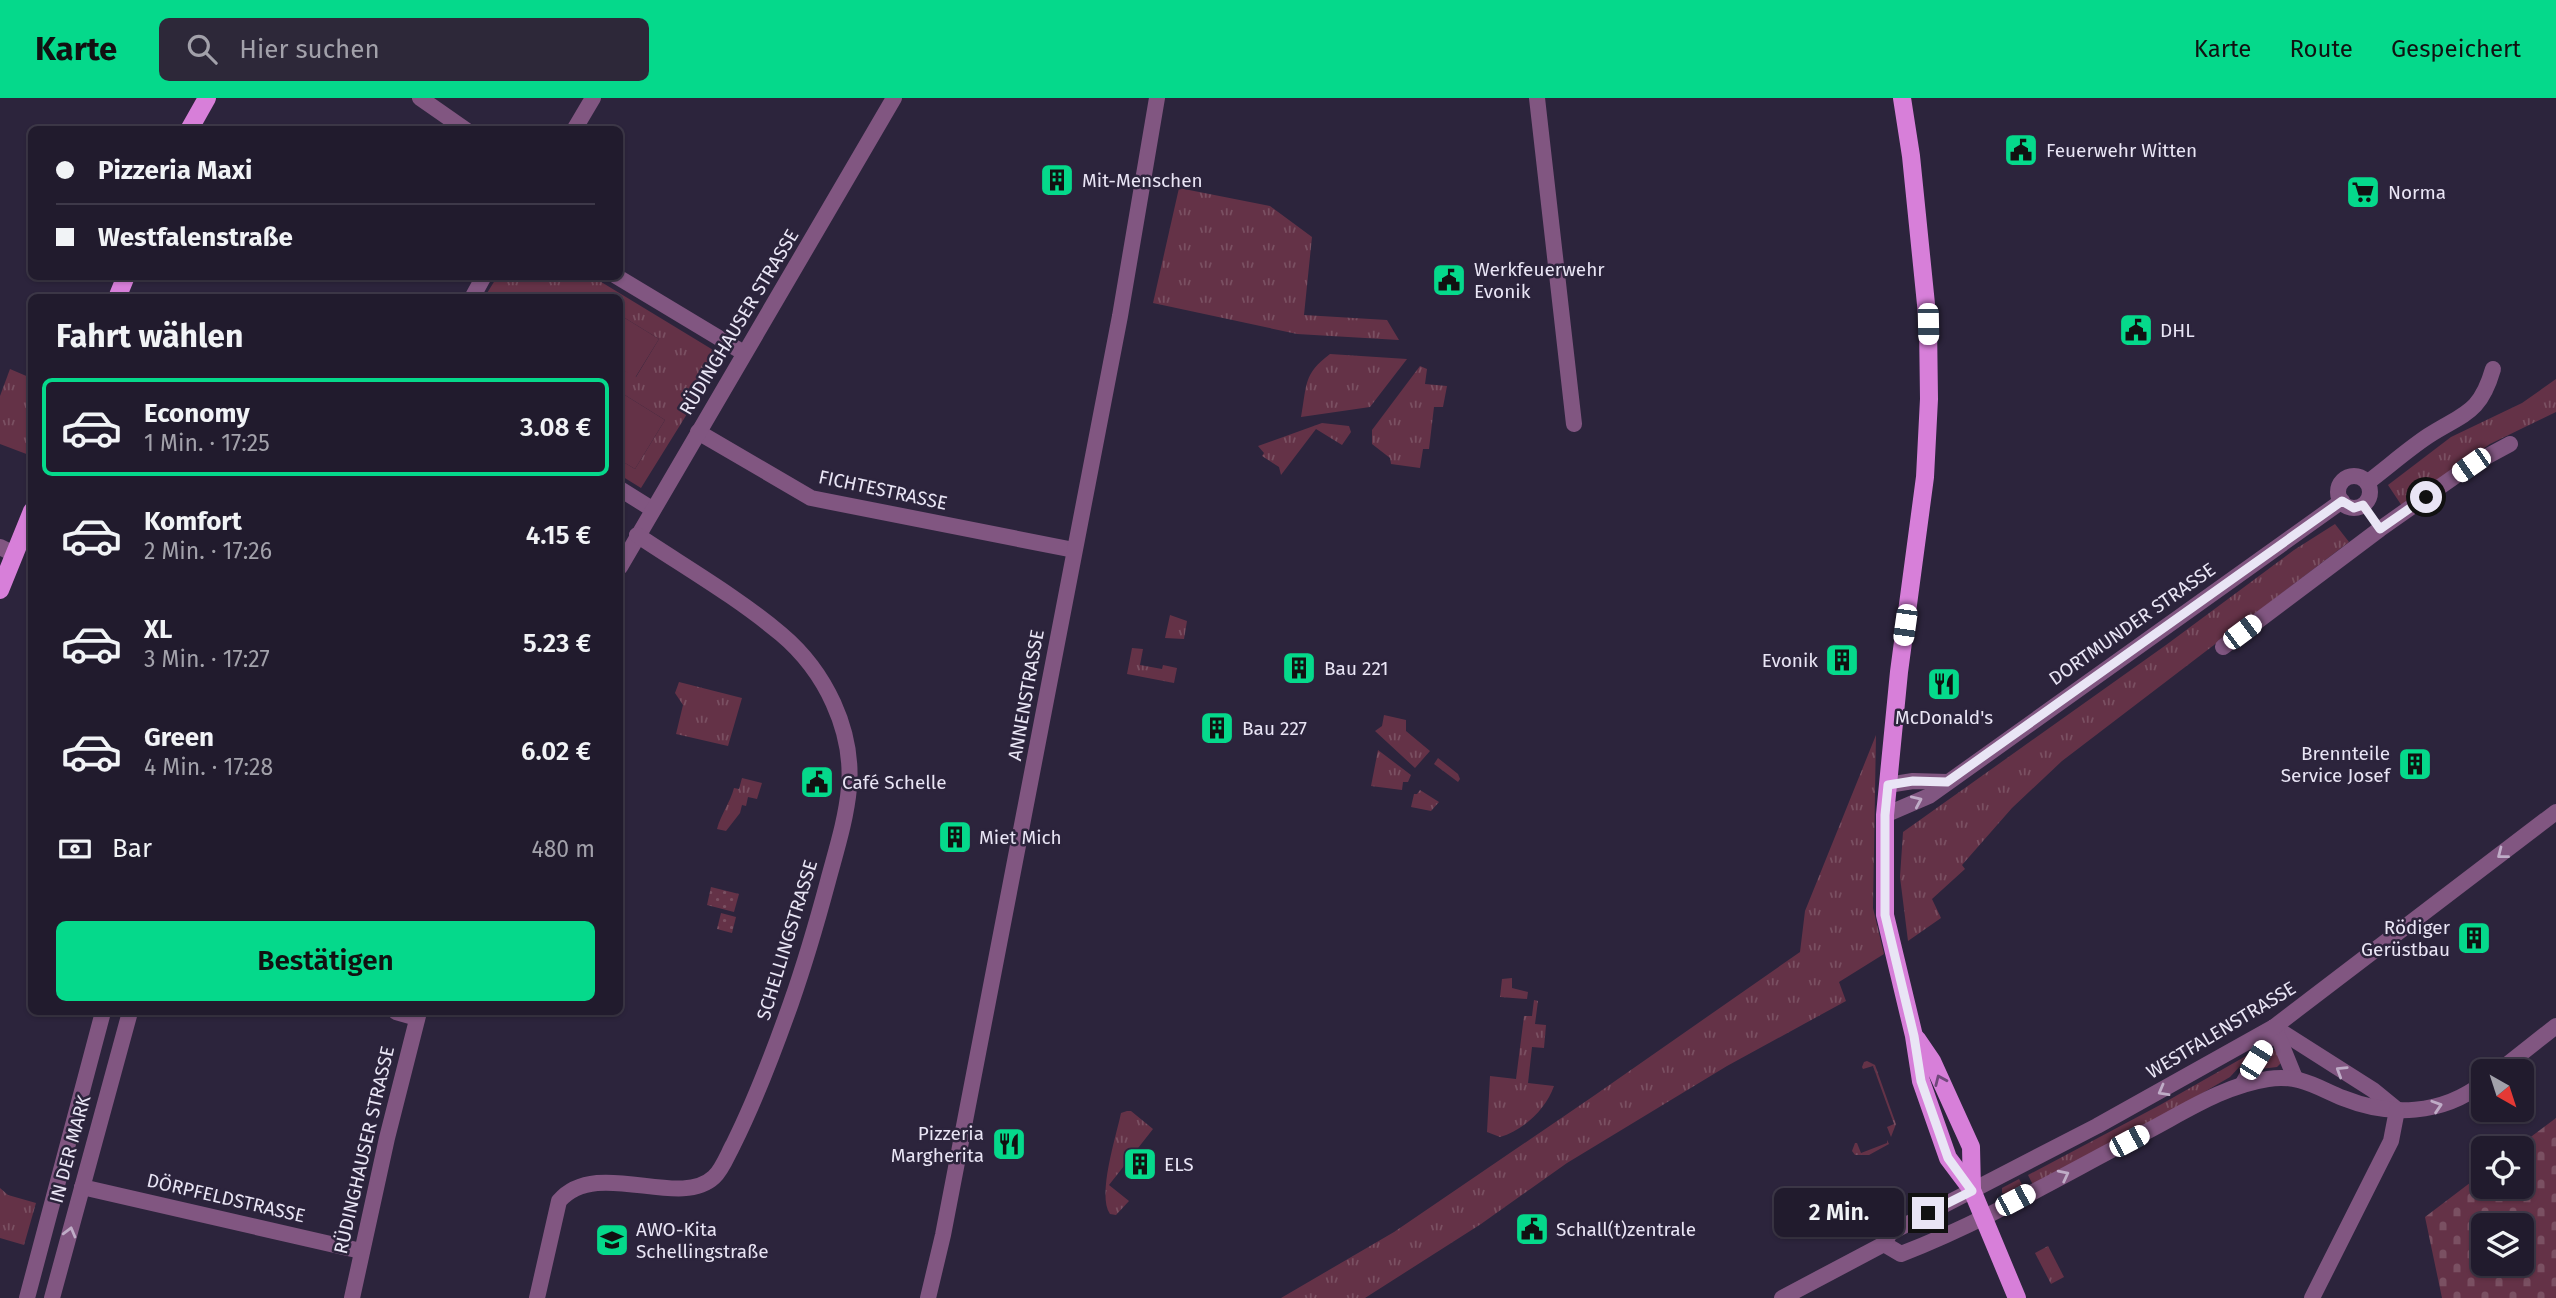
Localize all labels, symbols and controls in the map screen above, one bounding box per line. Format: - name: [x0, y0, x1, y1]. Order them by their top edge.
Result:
- search box: [159, 18, 649, 81]
- text: Karte: [35, 29, 117, 69]
- icon: search: [183, 30, 221, 68]
- text: Hier suchen: [239, 34, 380, 65]
- text: Karte: [2194, 35, 2251, 63]
- text: Route: [2289, 35, 2353, 63]
- text: Gespeichert: [2391, 35, 2521, 63]
- public building icon: Feuerwehr Witten: [2002, 131, 2040, 169]
- place label: Feuerwehr Witten: [2046, 139, 2197, 162]
- text: Pizzeria Maxi: [98, 155, 252, 186]
- building icon: Mit-Menschen: [1038, 161, 1076, 199]
- place label: Mit-Menschen: [1082, 169, 1203, 192]
- supermarket icon: Norma: [2344, 173, 2382, 211]
- place label: Norma: [2388, 181, 2446, 204]
- text: Westfalenstraße: [98, 222, 293, 253]
- street label: RÜDINGHAUSER STRASSE: [674, 225, 804, 419]
- place label: Werkfeuerwehr Evonik: [1474, 258, 1605, 303]
- public building icon: Werkfeuerwehr Evonik: [1430, 261, 1468, 299]
- car: [1918, 303, 1939, 345]
- public building icon: DHL: [2117, 311, 2155, 349]
- text: Fahrt wählen: [56, 317, 243, 355]
- place label: DHL: [2160, 319, 2195, 342]
- icon: car: [60, 396, 123, 459]
- text: Economy: [144, 398, 250, 429]
- text: 3.08 €: [520, 412, 591, 443]
- text: 1 Min. · 17:25: [144, 429, 270, 457]
- car: [2448, 444, 2495, 486]
- street label: FICHTESTRASSE: [816, 465, 950, 515]
- route start: [2410, 481, 2442, 513]
- icon: car: [60, 504, 123, 567]
- text: Komfort: [144, 506, 242, 537]
- text: 4.15 €: [526, 520, 591, 551]
- text: 2 Min. · 17:26: [144, 537, 272, 565]
- street label: DORTMUNDER STRASSE: [2044, 558, 2220, 690]
- car: [1892, 603, 1919, 647]
- car: [2219, 611, 2266, 653]
- icon: car: [60, 612, 123, 675]
- text: XL: [144, 614, 172, 645]
- text: 5.23 €: [523, 628, 591, 659]
- street label: ANNENSTRASSE: [1003, 628, 1049, 762]
- building icon: Evonik: [1823, 641, 1861, 679]
- text: 3 Min. · 17:27: [144, 645, 270, 673]
- building icon: Bau 221: [1280, 649, 1318, 687]
- place label: Evonik: [1762, 649, 1818, 672]
- place label: Bau 221: [1324, 657, 1389, 680]
- restaurant icon: McDonald's: [1925, 665, 1963, 703]
- place label: McDonald's: [1895, 706, 1993, 729]
- building icon: Bau 227: [1198, 709, 1236, 747]
- place label: Bau 227: [1242, 717, 1307, 740]
- icon: car: [60, 720, 123, 783]
- text: Green: [144, 722, 214, 753]
- text: 6.02 €: [521, 736, 591, 767]
- place label: Brennteile Service Josef: [2281, 742, 2392, 787]
- building icon: Brennteile Service Josef: [2396, 745, 2434, 783]
- text: 4 Min. · 17:28: [144, 753, 273, 781]
- public building icon: Café Schelle: [798, 763, 836, 801]
- place label: Café Schelle: [842, 771, 947, 794]
- one-way arrow: [1910, 795, 1922, 809]
- building icon: Miet Mich: [936, 818, 974, 856]
- place label: Miet Mich: [979, 826, 1062, 849]
- icon: cash: [56, 830, 94, 868]
- text: Bar: [112, 833, 152, 864]
- text: 480 m: [531, 835, 595, 863]
- one-way arrow: [2497, 846, 2510, 858]
- street label: SCHELLINGSTRASSE: [752, 857, 822, 1023]
- place label: Rödiger Gerüstbau: [2361, 916, 2451, 961]
- building icon: Rödiger Gerüstbau: [2455, 919, 2493, 957]
- button: Bestätigen: [56, 921, 595, 1001]
- street label: WESTFALENSTRASSE: [2142, 976, 2300, 1084]
- car: [2236, 1037, 2277, 1083]
- street label: RÜDINGHAUSER STRASSE: [329, 1044, 399, 1256]
- north arrow: [2471, 1059, 2534, 1122]
- map controls: [2471, 1059, 2534, 1276]
- one-way arrow: [2336, 1067, 2349, 1080]
- one-way arrow: [1934, 1075, 1948, 1087]
- one-way arrow: [2157, 1083, 2170, 1096]
- street label: IN DER MARK: [45, 1092, 96, 1206]
- one-way arrow: [2430, 1100, 2443, 1114]
- place label: Pizzeria Margherita: [891, 1122, 984, 1167]
- car: [2106, 1122, 2153, 1160]
- restaurant icon: Pizzeria Margherita: [990, 1125, 1028, 1163]
- button: locate: [2471, 1136, 2534, 1199]
- building icon: ELS: [1121, 1145, 1159, 1183]
- place label: ELS: [1164, 1153, 1194, 1176]
- street label: DÖRPFELDSTRASSE: [145, 1169, 307, 1227]
- one-way arrow: [2056, 1170, 2069, 1183]
- car: [1992, 1181, 2039, 1219]
- callout: 2 Min.: [1774, 1188, 1904, 1238]
- route end: [1912, 1197, 1944, 1229]
- text: 2 Min.: [1809, 1198, 1869, 1226]
- public building icon: Schall(t)zentrale: [1513, 1210, 1551, 1248]
- button: layers: [2471, 1213, 2534, 1276]
- place label: AWO-Kita Schellingstraße: [636, 1218, 769, 1263]
- place label: Schall(t)zentrale: [1556, 1218, 1696, 1241]
- school or university icon: AWO-Kita Schellingstraße: [593, 1221, 631, 1259]
- one-way arrow: [62, 1226, 76, 1238]

